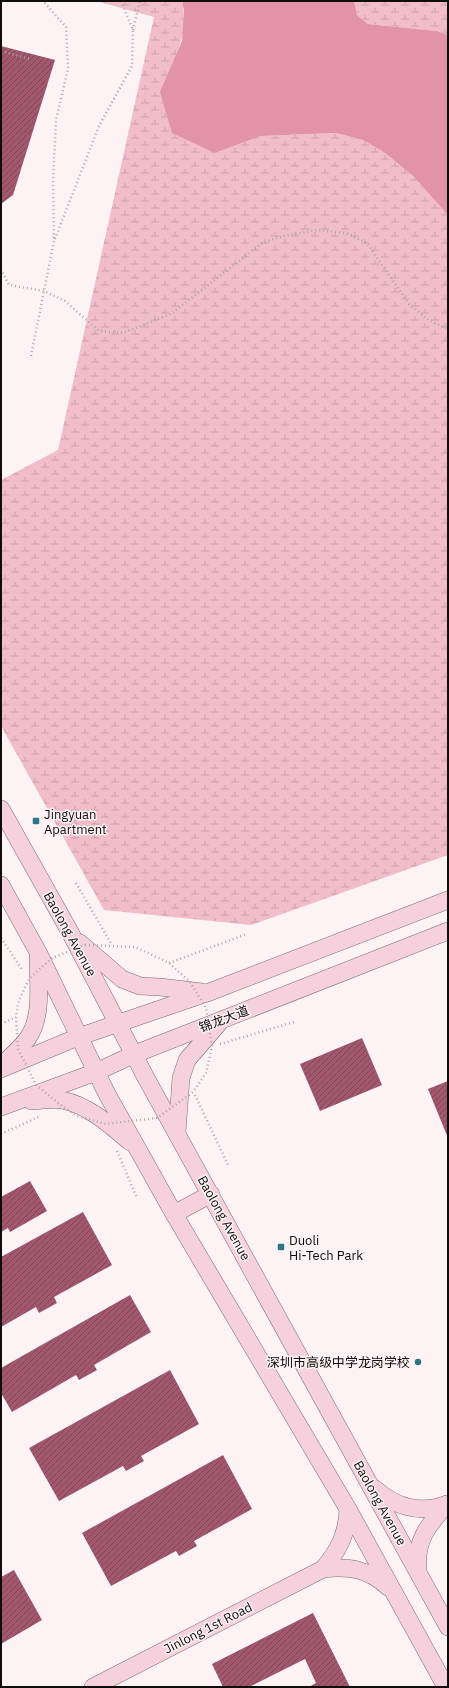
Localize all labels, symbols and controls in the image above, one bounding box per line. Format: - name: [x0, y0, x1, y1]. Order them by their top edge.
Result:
- place label: Jingyuan Apartment: [44, 806, 107, 838]
- marker: Jingyuan Apartment: [31, 816, 41, 826]
- street label: Baolong Avenue: [40, 889, 100, 979]
- street label: 锦龙大道: [197, 1002, 251, 1036]
- street label: Baolong Avenue: [194, 1173, 254, 1263]
- place label: Duoli Hi-Tech Park: [289, 1232, 363, 1264]
- marker: Duoli Hi-Tech Park: [276, 1242, 286, 1252]
- place label: 深圳市高级中学龙岗学校: [267, 1354, 410, 1371]
- marker: 深圳市高级中学龙岗学校: [413, 1357, 423, 1367]
- street label: Baolong Avenue: [350, 1458, 410, 1548]
- street label: Jinlong 1st Road: [161, 1598, 255, 1658]

